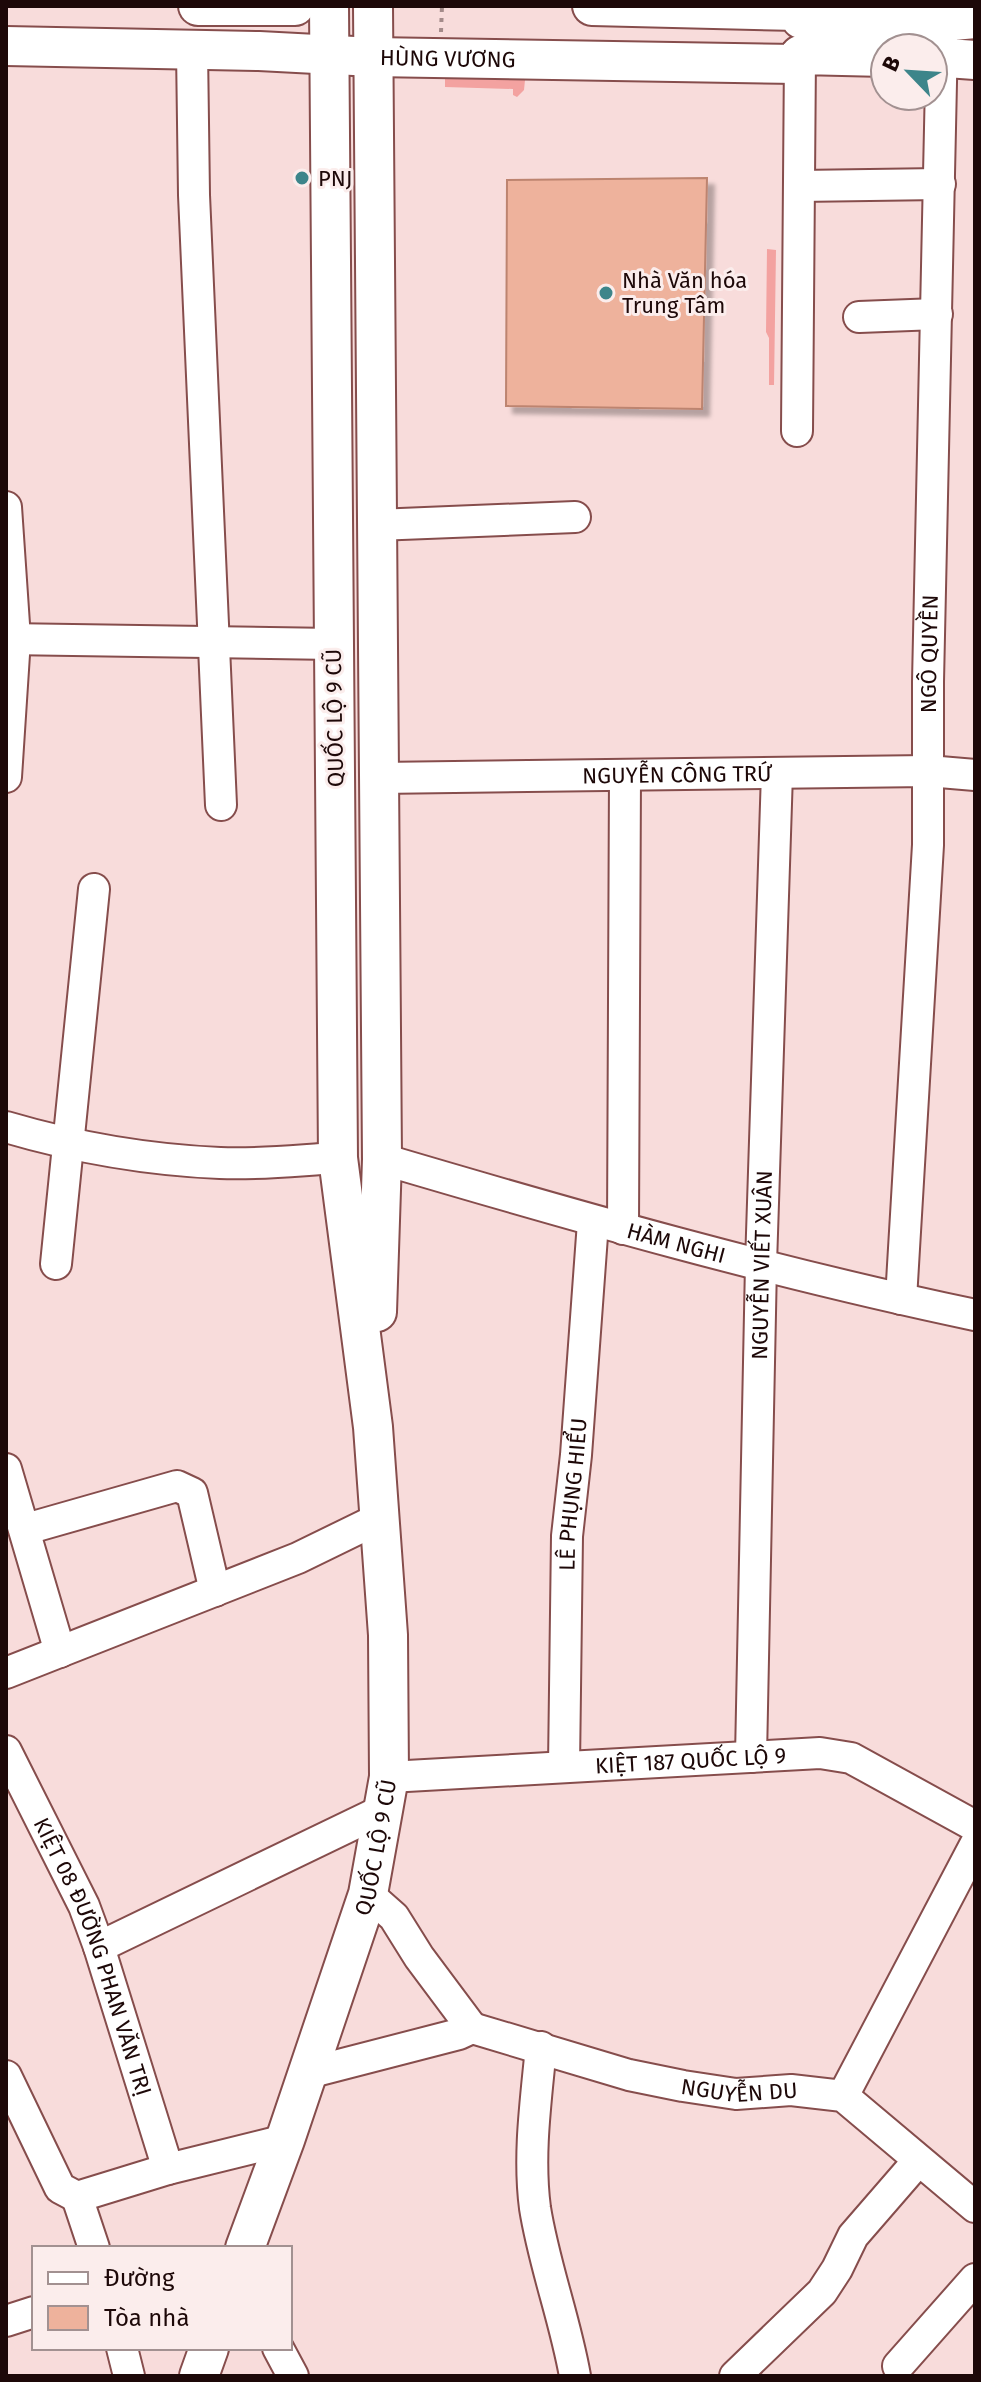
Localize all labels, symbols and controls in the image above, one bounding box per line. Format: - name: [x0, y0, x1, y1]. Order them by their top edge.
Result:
- north arrow: [869, 32, 949, 112]
- street label: HÙNG VƯƠNG: [380, 44, 516, 73]
- text: B: [876, 52, 906, 76]
- place label: PNJ: [318, 165, 353, 192]
- marker: PNJ: [293, 169, 311, 187]
- place label: Nhà Văn hóa Trung Tâm: [622, 267, 747, 319]
- marker: Nhà Văn hóa Trung Tâm: [597, 284, 615, 302]
- street label: NGÔ QUYỀN: [914, 594, 944, 713]
- street label: QUỐC LỘ 9 CŨ: [318, 649, 349, 787]
- street label: NGUYỄN CÔNG TRỨ: [582, 760, 773, 789]
- street label: NGUYỄN VIẾT XUÂN: [745, 1170, 778, 1360]
- street label: HÀM NGHI: [624, 1217, 728, 1269]
- street label: LÊ PHỤNG HIỂU: [553, 1417, 593, 1571]
- street label: KIỆT 187 QUỐC LỘ 9: [594, 1742, 787, 1780]
- street label: QUỐC LỘ 9 CŨ: [349, 1777, 402, 1919]
- street label: KIỆT 08 ĐƯỜNG PHAN VĂN TRỊ: [28, 1813, 157, 2099]
- street label: NGUYỄN DU: [679, 2073, 798, 2108]
- legend: [32, 2246, 292, 2350]
- text: Đường: [104, 2264, 175, 2292]
- text: Tòa nhà: [104, 2304, 189, 2332]

